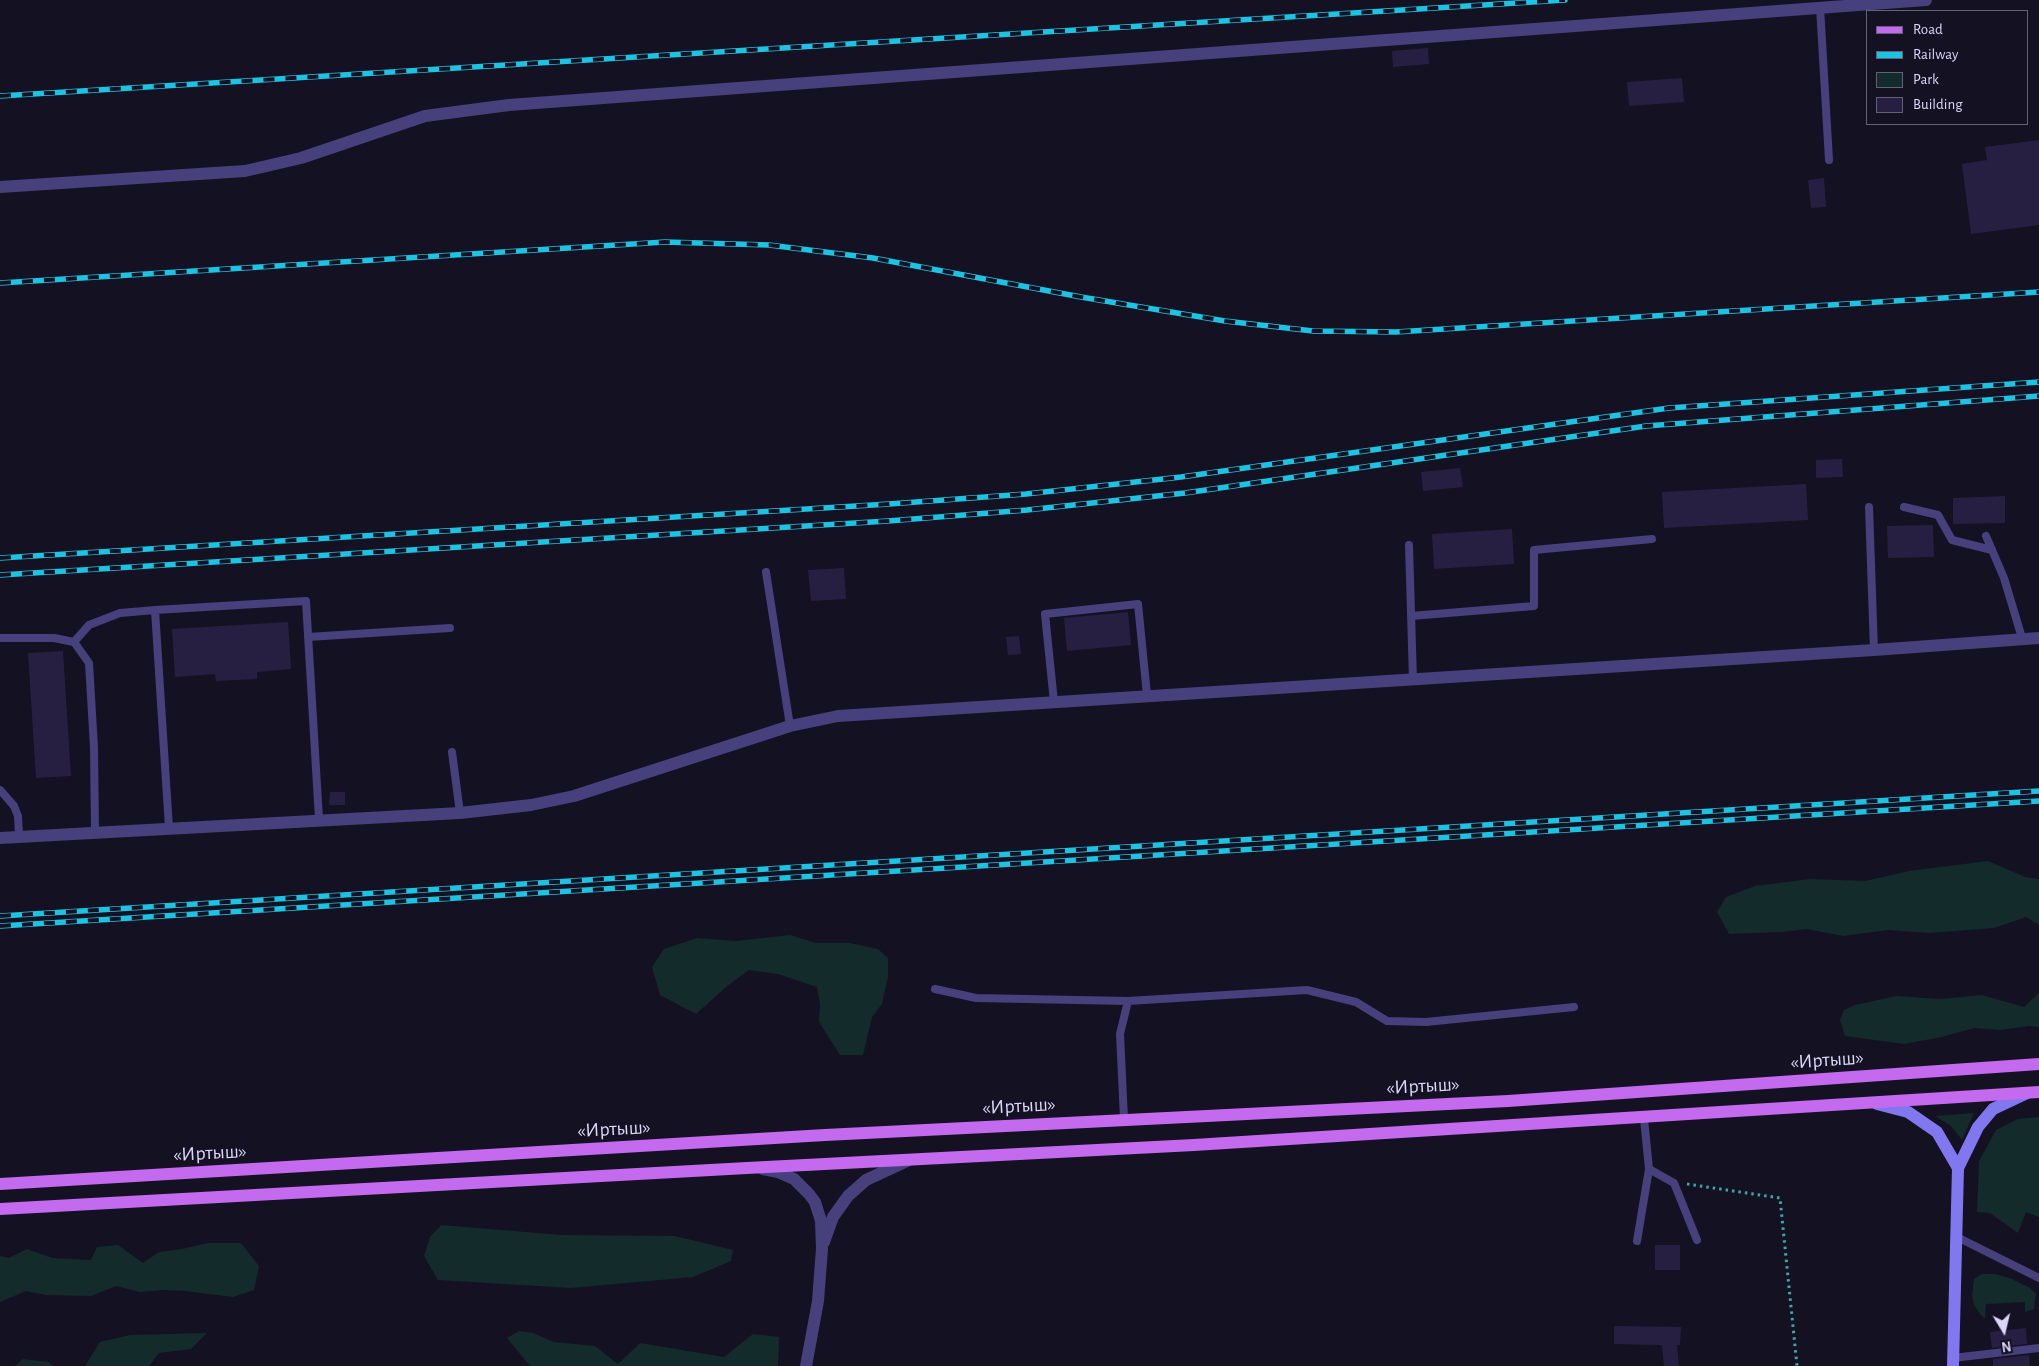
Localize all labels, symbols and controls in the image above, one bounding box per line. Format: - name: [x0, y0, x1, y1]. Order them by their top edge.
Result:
- legend: [1866, 10, 2029, 125]
- text: Road: [1913, 22, 1943, 37]
- text: Railway: [1913, 47, 1958, 62]
- text: Park: [1913, 72, 1939, 87]
- text: Building: [1913, 97, 1963, 112]
- street label: «Иртыш»: [1789, 1045, 1865, 1075]
- street label: «Иртыш»: [1386, 1072, 1460, 1100]
- street label: «Иртыш»: [982, 1092, 1056, 1120]
- street label: «Иртыш»: [577, 1115, 651, 1143]
- street label: «Иртыш»: [173, 1139, 247, 1167]
- north arrow: [1979, 1306, 2029, 1356]
- text: N: [2000, 1338, 2012, 1353]

